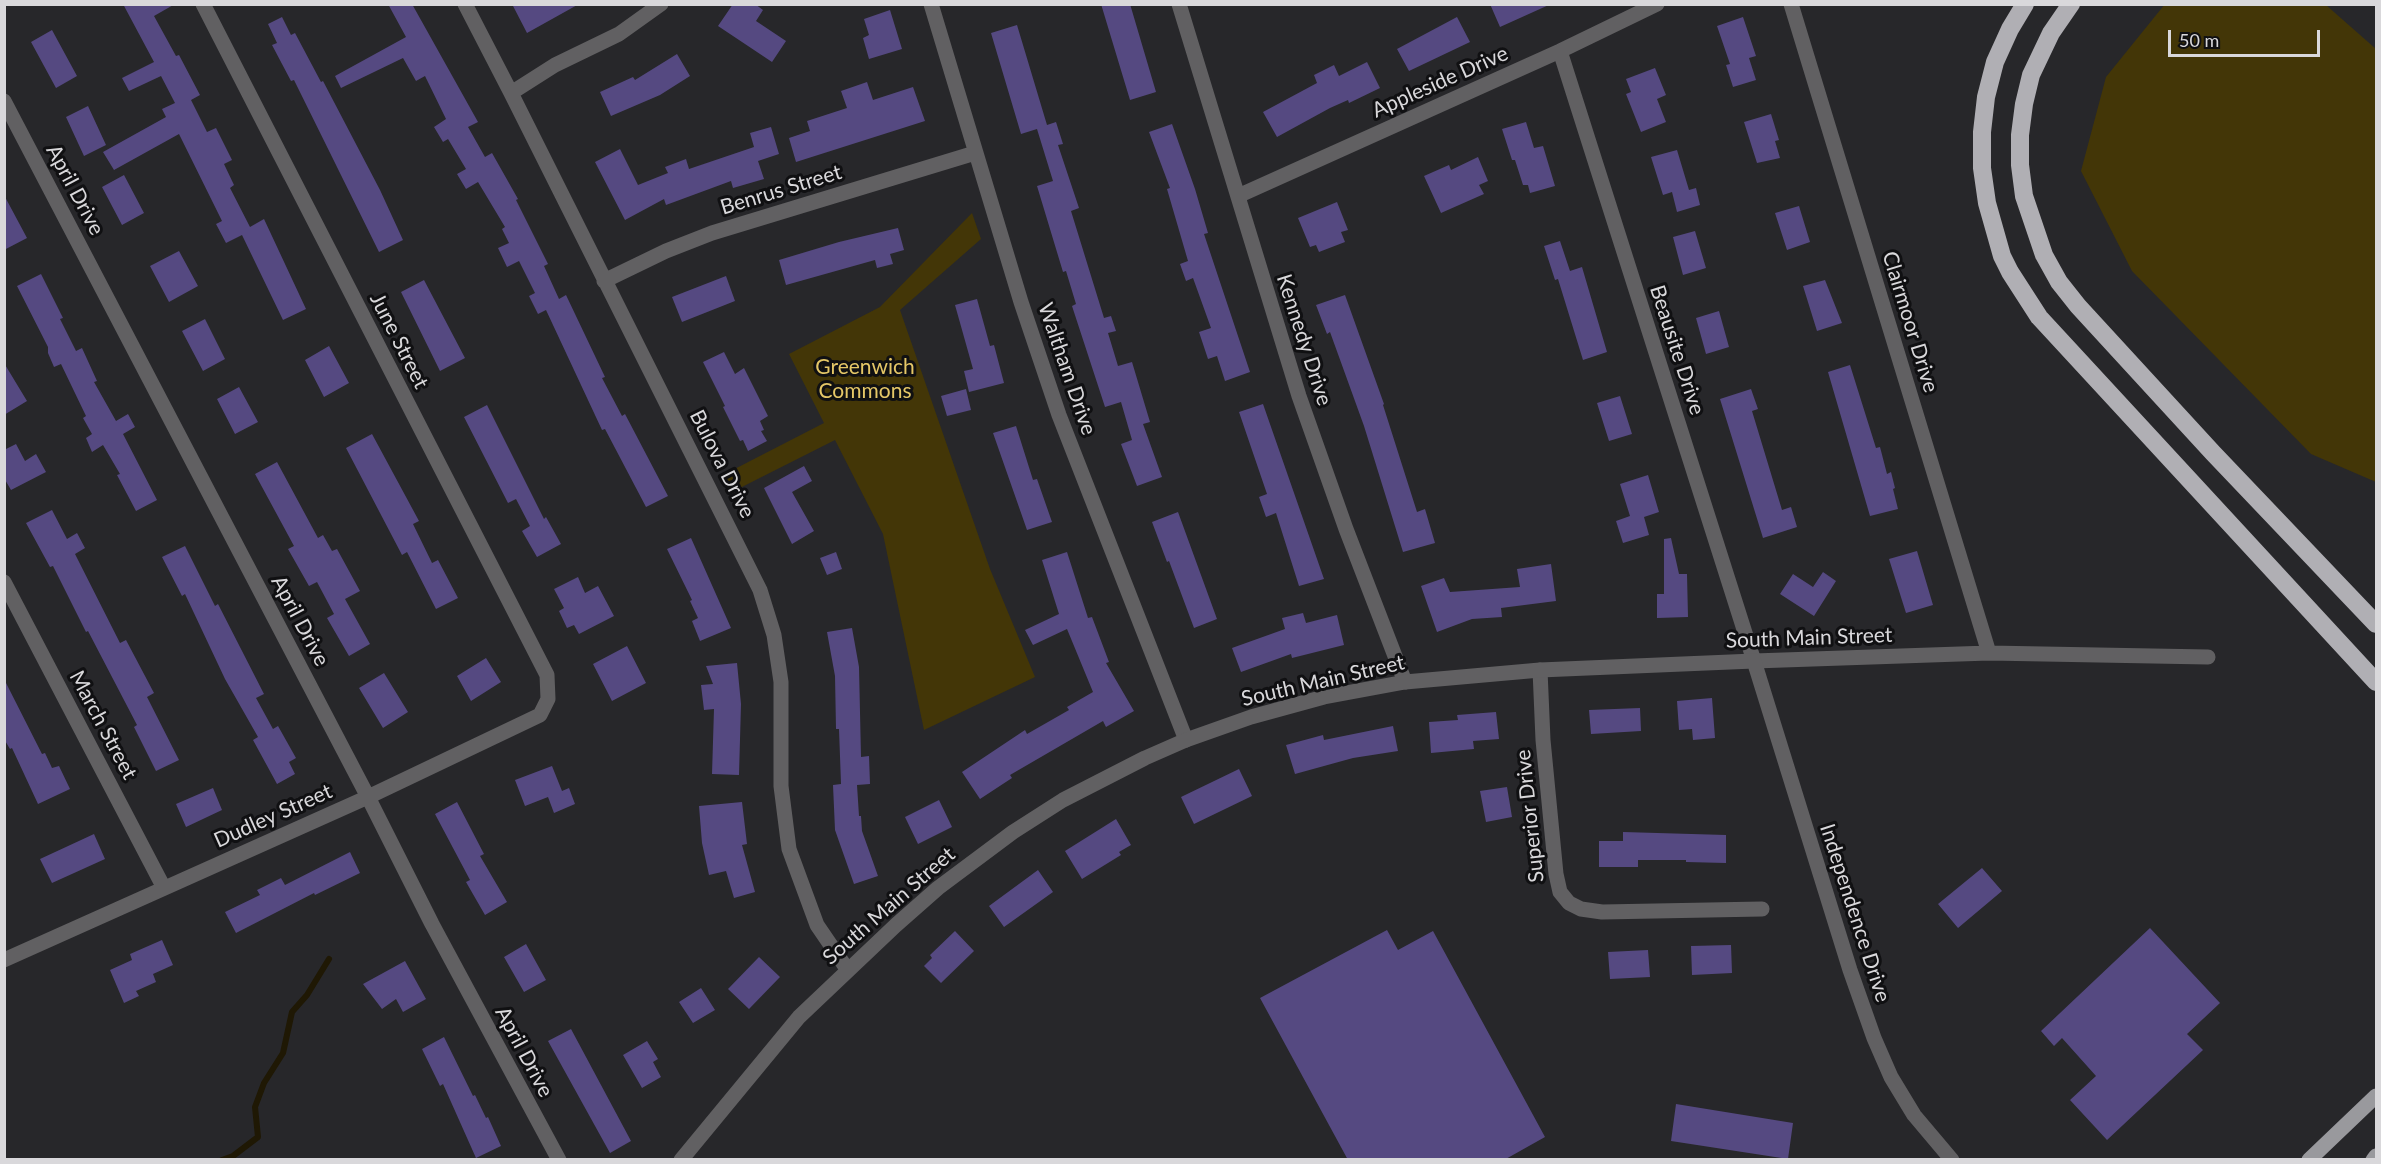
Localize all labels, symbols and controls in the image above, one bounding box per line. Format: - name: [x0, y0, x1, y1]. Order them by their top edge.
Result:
- scale bar: [2171, 18, 2322, 56]
- text: 50 m: [2179, 29, 2219, 51]
- street label: Appleside Drive: [1368, 41, 1512, 123]
- street label: April Drive: [41, 140, 109, 240]
- street label: Benrus Street: [717, 160, 845, 220]
- street label: Clairmoor Drive: [1877, 248, 1943, 396]
- street label: Kennedy Drive: [1271, 271, 1337, 409]
- street label: Beausite Drive: [1644, 282, 1710, 418]
- street label: June Street: [364, 289, 434, 393]
- street label: Waltham Drive: [1033, 299, 1101, 439]
- park label: Greenwich Commons: [815, 354, 915, 404]
- street label: Bulova Drive: [684, 406, 760, 522]
- street label: April Drive: [266, 571, 334, 671]
- street label: South Main Street: [1725, 623, 1893, 653]
- street label: South Main Street: [1239, 650, 1407, 712]
- street label: March Street: [64, 666, 142, 784]
- street label: Superior Drive: [1510, 748, 1550, 884]
- street label: Dudley Street: [210, 779, 336, 853]
- street label: Independence Drive: [1814, 821, 1896, 1005]
- street label: South Main Street: [818, 842, 960, 970]
- street label: April Drive: [490, 1002, 558, 1102]

